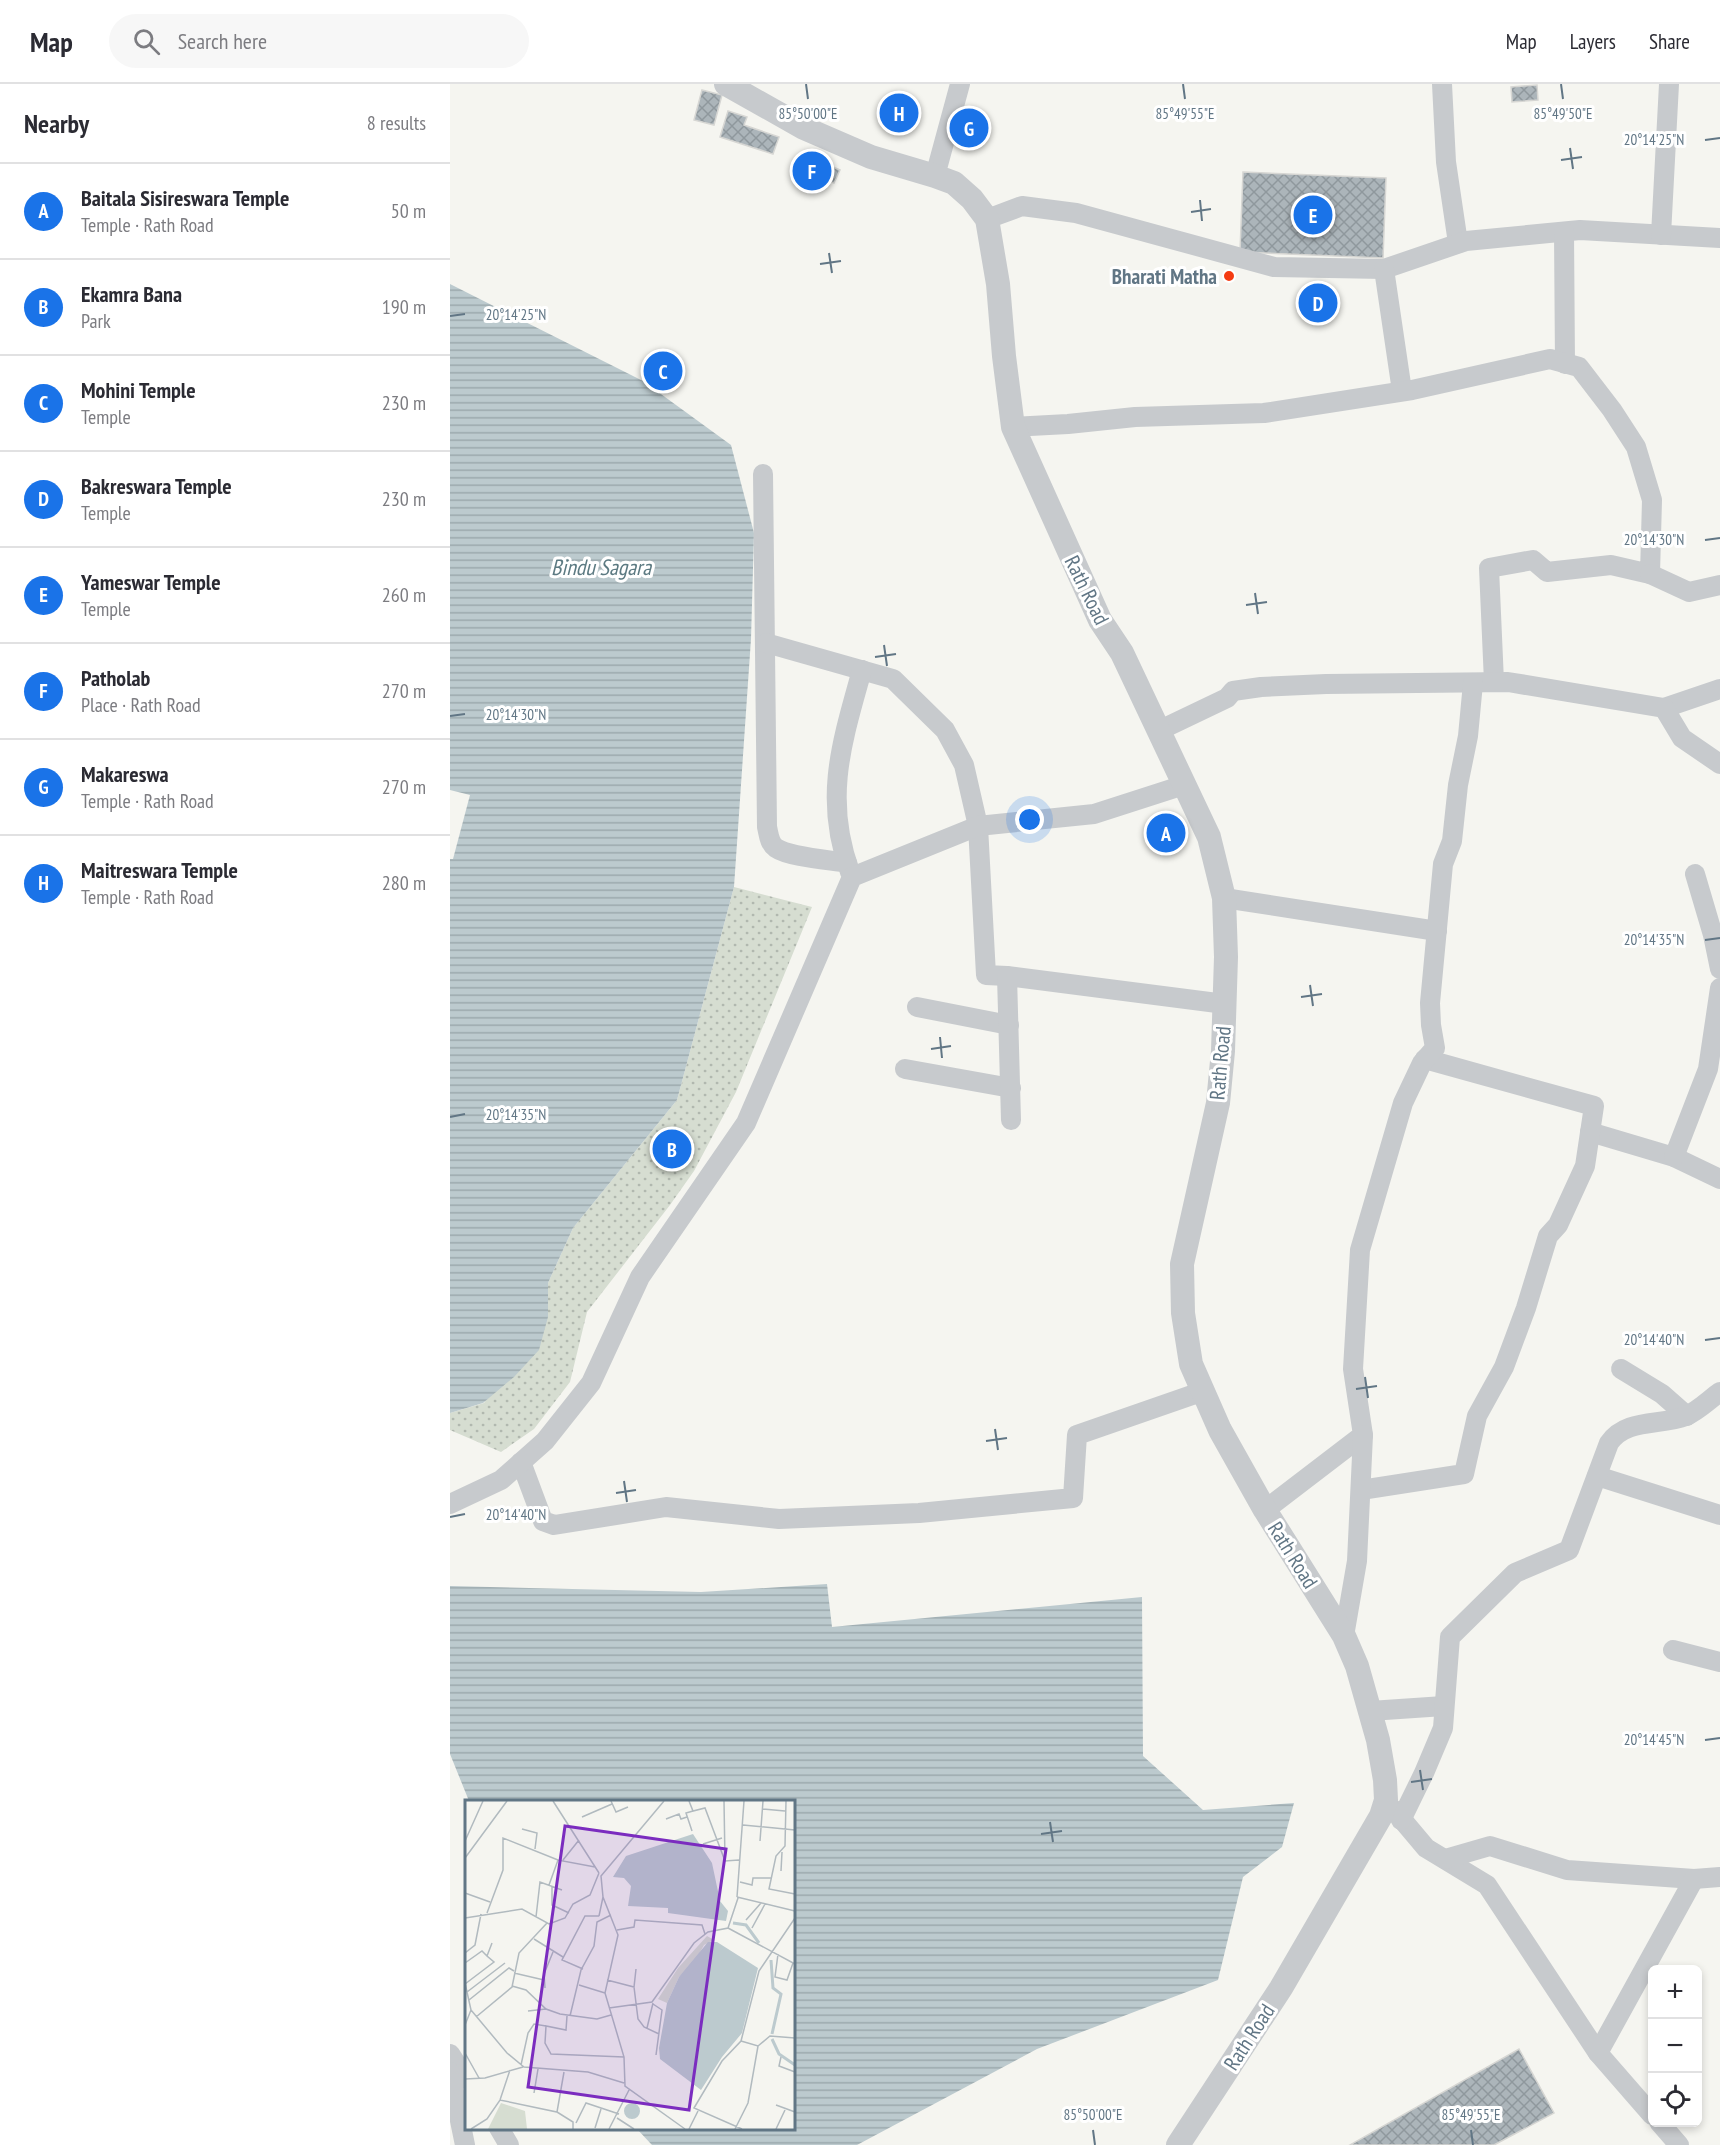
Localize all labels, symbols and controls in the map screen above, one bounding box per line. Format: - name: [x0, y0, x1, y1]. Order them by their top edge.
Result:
- search box: [109, 14, 529, 68]
- text: Map: [30, 23, 73, 60]
- icon: search: [130, 25, 163, 58]
- text: Search here: [178, 27, 267, 55]
- text: Map: [1506, 28, 1537, 55]
- text: Layers: [1570, 28, 1616, 55]
- text: Share: [1649, 28, 1690, 55]
- pin: H: [880, 90, 918, 135]
- text: 85°50'00"E: [778, 104, 838, 123]
- text: 85°49'55"E: [1155, 104, 1215, 123]
- text: 85°49'50"E: [1533, 104, 1593, 123]
- pin: G: [950, 106, 988, 150]
- text: Nearby: [24, 107, 89, 140]
- text: 8 results: [367, 110, 426, 136]
- text: 20°14'25"N: [1624, 130, 1684, 149]
- pin: F: [792, 148, 832, 194]
- text: Baitala Sisireswara Temple: [81, 184, 289, 212]
- pin: E: [1294, 192, 1332, 238]
- text: A: [38, 198, 49, 224]
- text: 50 m: [391, 198, 426, 224]
- text: Temple · Rath Road: [81, 212, 214, 238]
- place label: Bharati Matha: [1112, 263, 1217, 290]
- marker: Bharati Matha: [1222, 269, 1236, 283]
- text: Ekamra Bana: [81, 280, 182, 308]
- pin: D: [1298, 280, 1338, 326]
- text: B: [39, 294, 48, 320]
- text: 190 m: [382, 294, 426, 320]
- text: 20°14'25"N: [486, 305, 546, 324]
- text: Park: [81, 308, 111, 334]
- pin: C: [644, 348, 682, 394]
- text: Mohini Temple: [81, 376, 196, 404]
- text: C: [39, 390, 48, 416]
- text: 230 m: [382, 390, 426, 416]
- text: Temple: [81, 404, 131, 430]
- text: Bakreswara Temple: [81, 472, 232, 500]
- text: D: [38, 486, 49, 512]
- text: 230 m: [382, 486, 426, 512]
- text: Temple: [81, 500, 131, 526]
- text: 20°14'30"N: [1624, 530, 1684, 549]
- street label: Rath Road: [1059, 551, 1115, 629]
- water label: Bindu Sagara: [551, 553, 652, 581]
- text: Yameswar Temple: [81, 568, 221, 596]
- text: E: [39, 582, 48, 608]
- text: 260 m: [382, 582, 426, 608]
- text: Temple: [81, 596, 131, 622]
- text: Patholab: [81, 664, 150, 692]
- text: F: [39, 678, 48, 704]
- text: 270 m: [382, 678, 426, 704]
- text: Place · Rath Road: [81, 692, 201, 718]
- text: 20°14'30"N: [486, 705, 546, 724]
- text: Makareswa: [81, 760, 169, 788]
- text: G: [38, 774, 49, 800]
- text: 270 m: [382, 774, 426, 800]
- text: Temple · Rath Road: [81, 788, 214, 814]
- your location: [1015, 805, 1044, 834]
- pin: A: [1146, 810, 1186, 855]
- text: Maitreswara Temple: [81, 856, 238, 884]
- text: H: [38, 870, 49, 896]
- text: 280 m: [382, 870, 426, 896]
- text: Temple · Rath Road: [81, 884, 214, 910]
- text: 20°14'35"N: [1624, 930, 1684, 949]
- street label: Rath Road: [1203, 1025, 1237, 1101]
- text: 20°14'35"N: [486, 1105, 546, 1124]
- pin: B: [652, 1126, 692, 1172]
- text: 20°14'40"N: [1624, 1330, 1684, 1349]
- text: 20°14'40"N: [486, 1505, 546, 1524]
- street label: Rath Road: [1262, 1517, 1324, 1593]
- text: 20°14'45"N: [1624, 1730, 1684, 1749]
- inset map: [465, 1800, 795, 2130]
- map controls: [1648, 1965, 1702, 2127]
- button: +: [1648, 1965, 1702, 2019]
- street label: Rath Road: [1218, 1999, 1280, 2075]
- button: −: [1648, 2019, 1702, 2073]
- button: locate: [1648, 2073, 1702, 2127]
- text: 85°50'00"E: [1063, 2105, 1123, 2124]
- text: 85°49'55"E: [1441, 2105, 1501, 2124]

